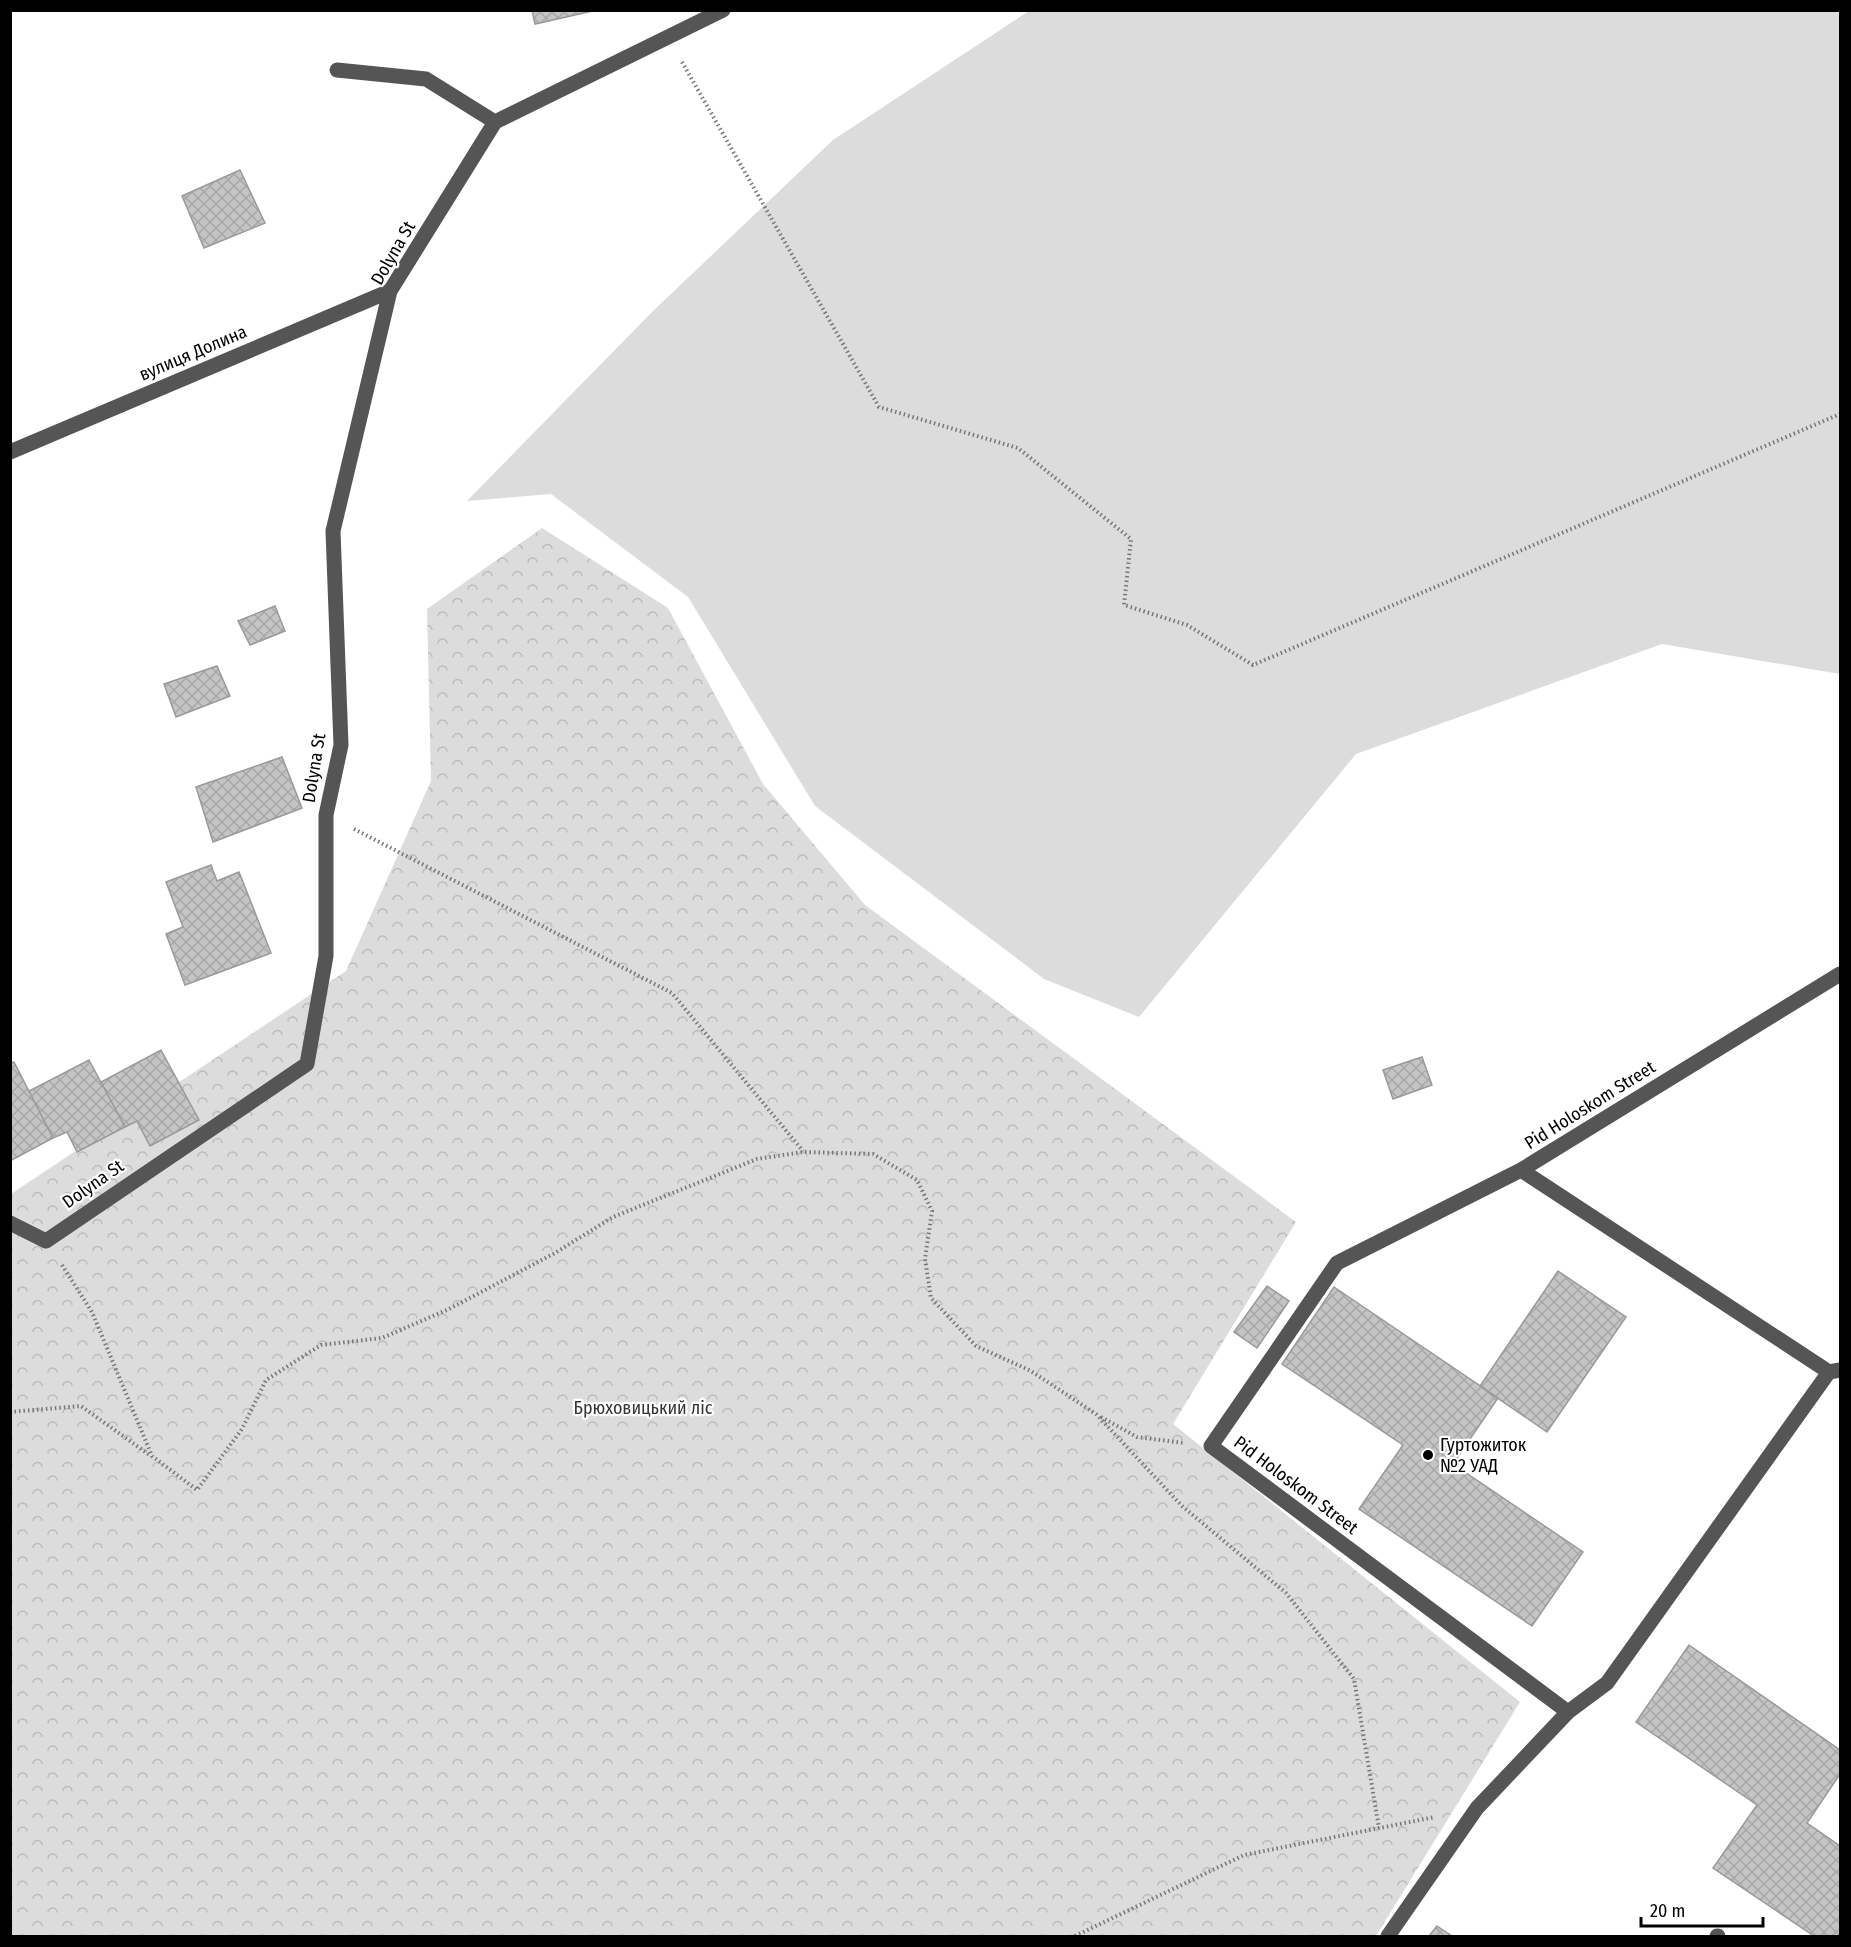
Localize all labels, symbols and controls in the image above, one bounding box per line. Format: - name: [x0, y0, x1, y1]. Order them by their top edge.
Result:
- street label: Dolyna St: [366, 217, 420, 289]
- street label: вулиця Долина: [136, 320, 250, 386]
- street label: Dolyna St: [298, 732, 330, 804]
- street label: Pid Holoskom Street: [1521, 1056, 1660, 1154]
- street label: Dolyna St: [58, 1155, 128, 1213]
- park label: Брюховицький ліс: [574, 1397, 713, 1419]
- street label: Pid Holoskom Street: [1229, 1431, 1363, 1539]
- place label: Гуртожиток №2 УАД: [1440, 1434, 1527, 1477]
- marker: Гуртожиток №2 УАД: [1421, 1448, 1435, 1462]
- scale bar: [1641, 1890, 1762, 1928]
- text: 20 m: [1650, 1900, 1685, 1922]

